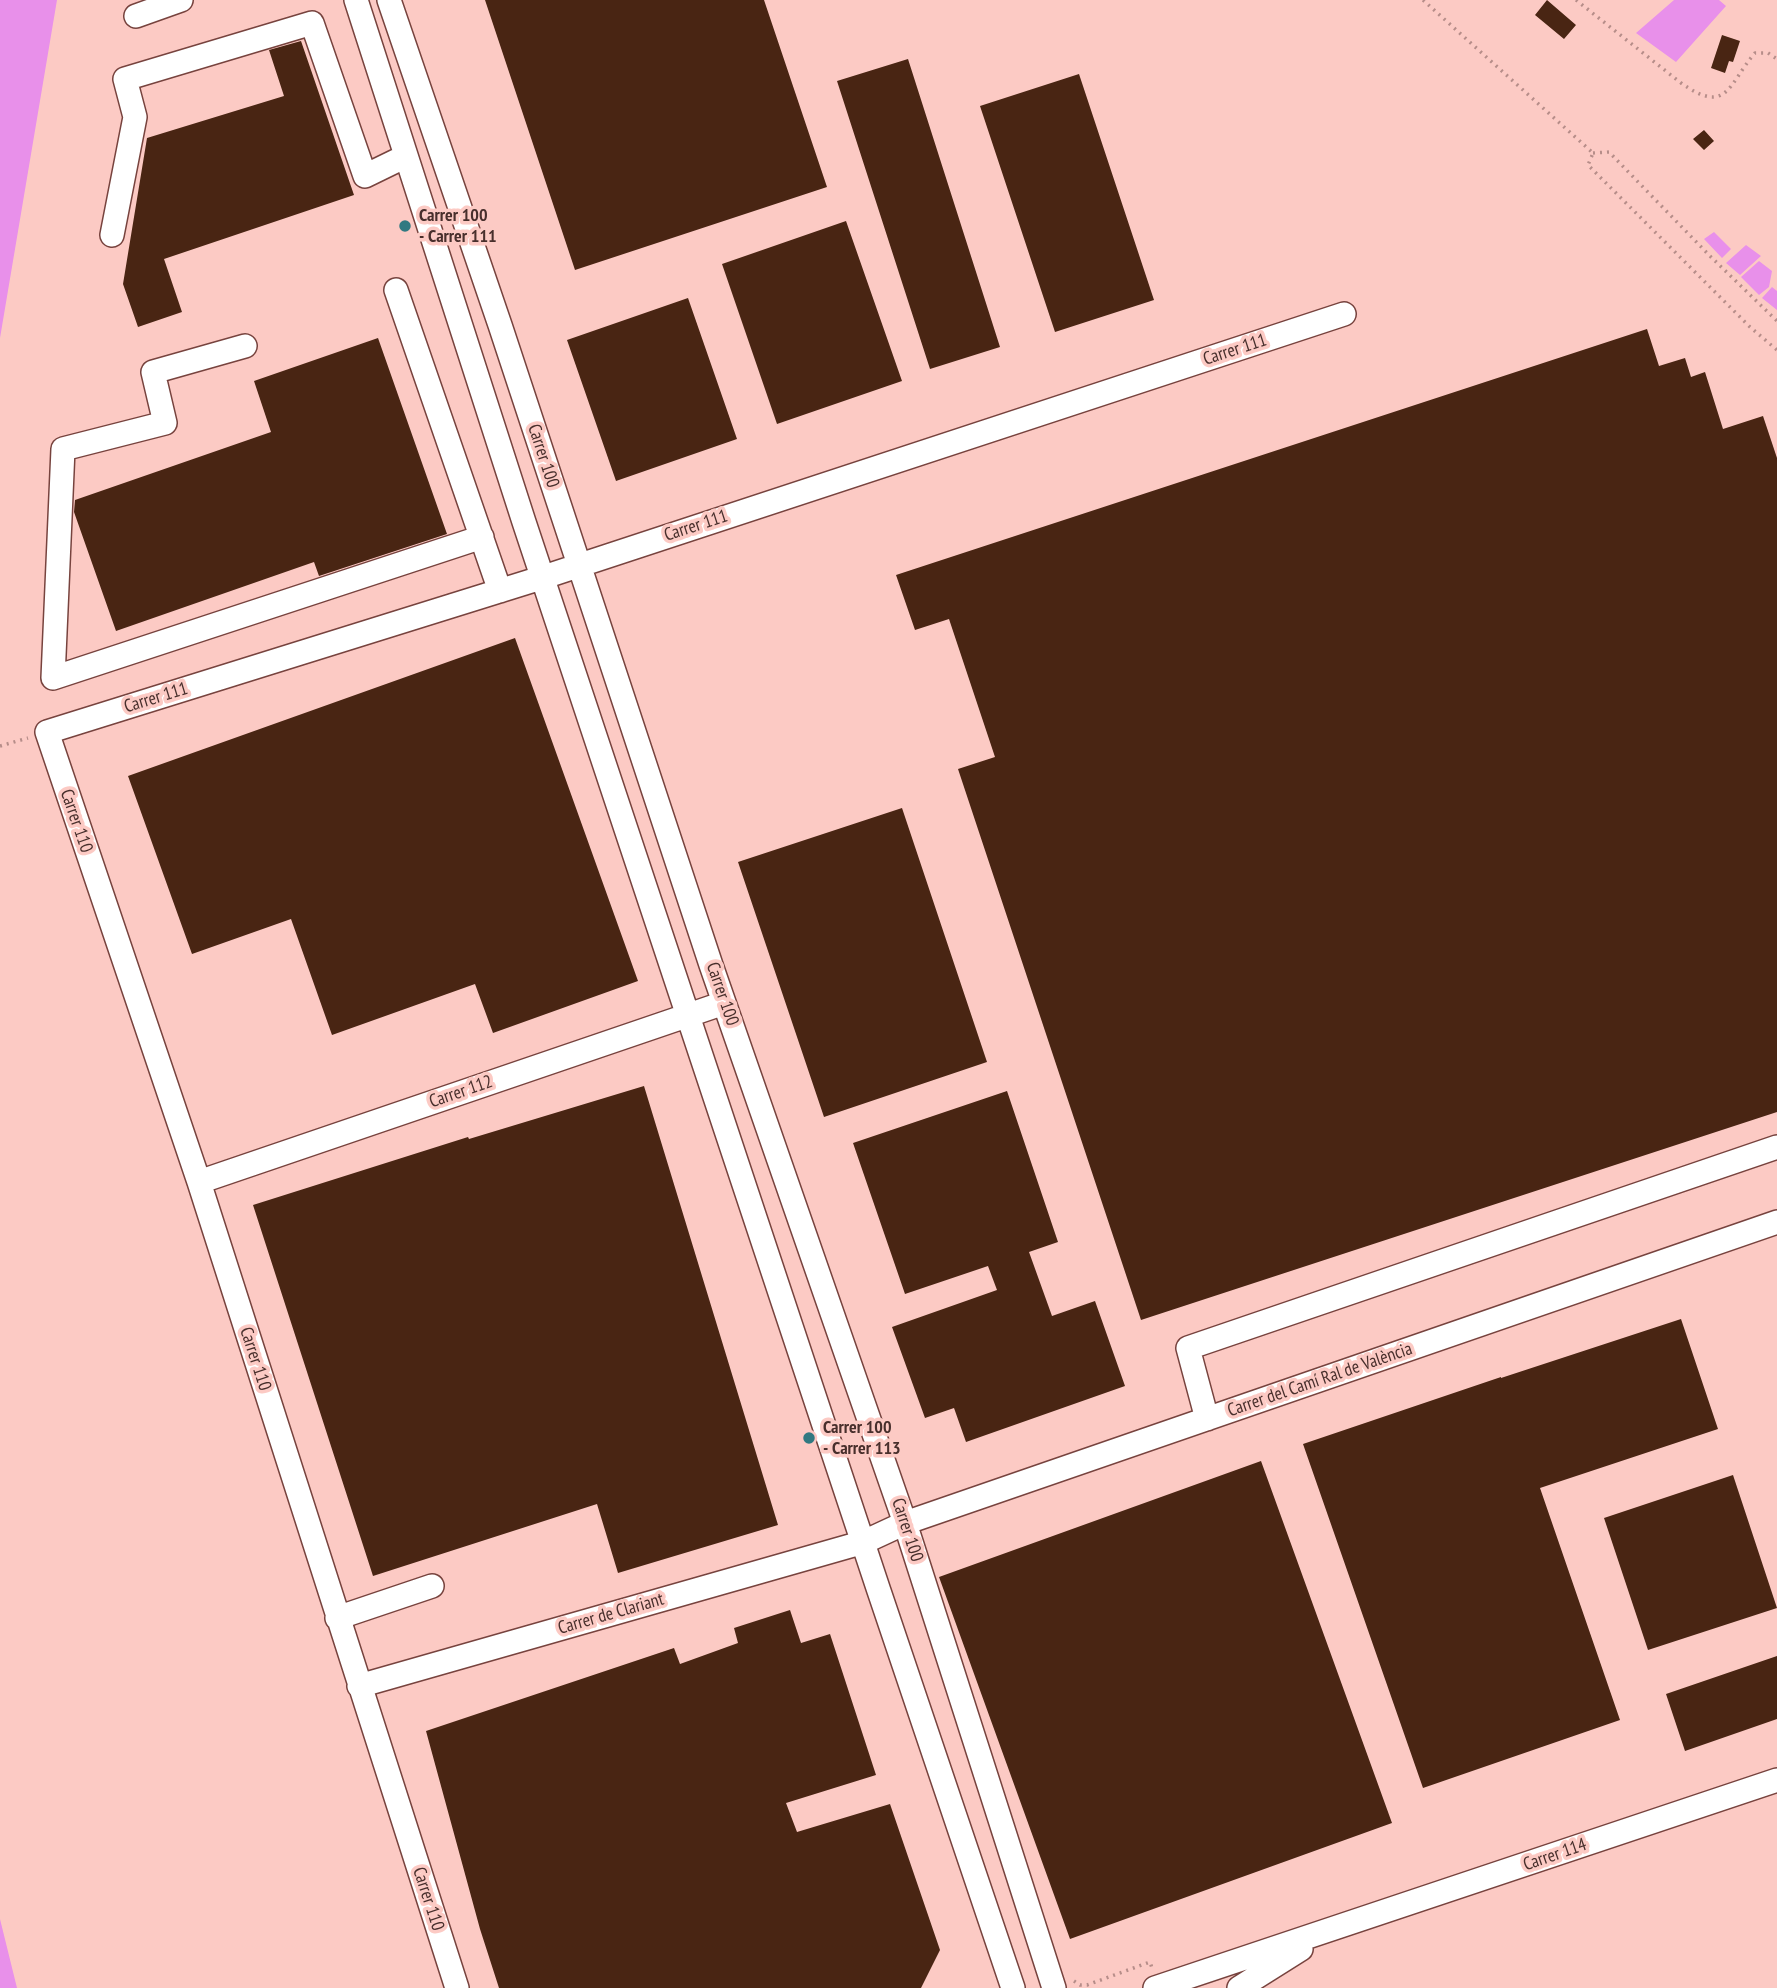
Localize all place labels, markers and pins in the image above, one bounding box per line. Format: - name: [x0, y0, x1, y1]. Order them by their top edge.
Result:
- place label: Carrer 100 - Carrer 111: [419, 205, 497, 248]
- marker: Carrer 100 - Carrer 111: [397, 218, 413, 234]
- place label: Carrer 100 - Carrer 113: [823, 1417, 901, 1460]
- marker: Carrer 100 - Carrer 113: [801, 1430, 817, 1446]

